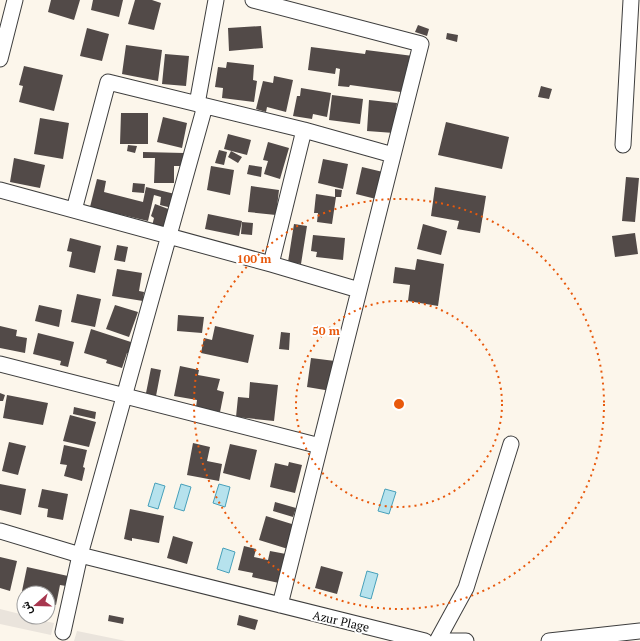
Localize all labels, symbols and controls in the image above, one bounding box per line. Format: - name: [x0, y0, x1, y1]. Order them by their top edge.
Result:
- text: 100 m: [237, 251, 271, 266]
- text: 50 m: [312, 323, 340, 338]
- centre of rings: [392, 397, 406, 411]
- north arrow: [16, 585, 56, 625]
- text: ش: [18, 600, 35, 617]
- street label: Azur Plage: [311, 607, 371, 635]

